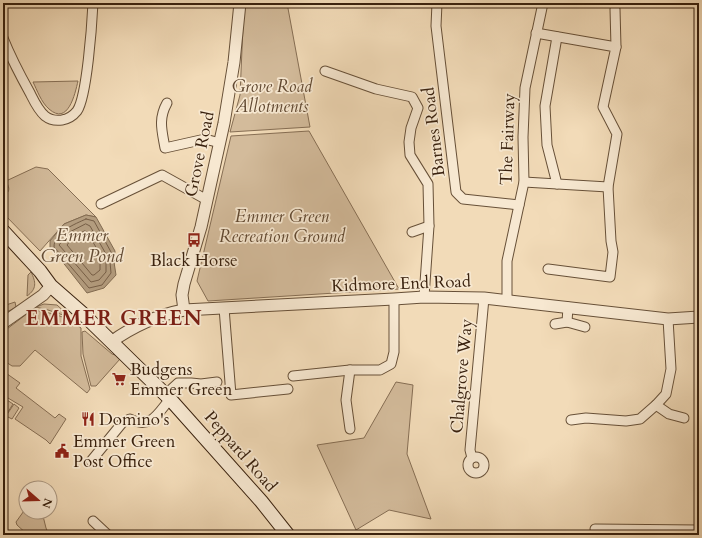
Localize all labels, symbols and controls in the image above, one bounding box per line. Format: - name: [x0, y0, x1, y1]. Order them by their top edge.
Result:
- park label: Grove Road Allotments: [232, 75, 313, 118]
- street label: Barnes Road: [417, 86, 450, 178]
- street label: The Fairway: [494, 93, 521, 185]
- street label: Grove Road: [179, 109, 220, 199]
- park label: Emmer Green Recreation Ground: [219, 205, 346, 248]
- water label: Emmer Green Pond: [41, 223, 125, 269]
- bus stop icon: Black Horse: [186, 232, 202, 248]
- place label: Black Horse: [150, 249, 238, 272]
- street label: Kidmore End Road: [331, 270, 471, 297]
- district label: EMMER GREEN: [25, 304, 203, 333]
- street label: Chalgrove Way: [445, 318, 478, 434]
- place label: Budgens Emmer Green: [130, 358, 233, 401]
- supermarket icon: Budgens Emmer Green: [111, 371, 127, 387]
- street label: Peppard Road: [199, 406, 282, 497]
- place label: Domino's: [99, 408, 170, 431]
- restaurant icon: Domino's: [80, 411, 96, 427]
- place label: Emmer Green Post Office: [73, 430, 176, 473]
- public building icon: Emmer Green Post Office: [54, 443, 70, 459]
- north arrow: [18, 480, 58, 520]
- text: N: [38, 496, 56, 511]

